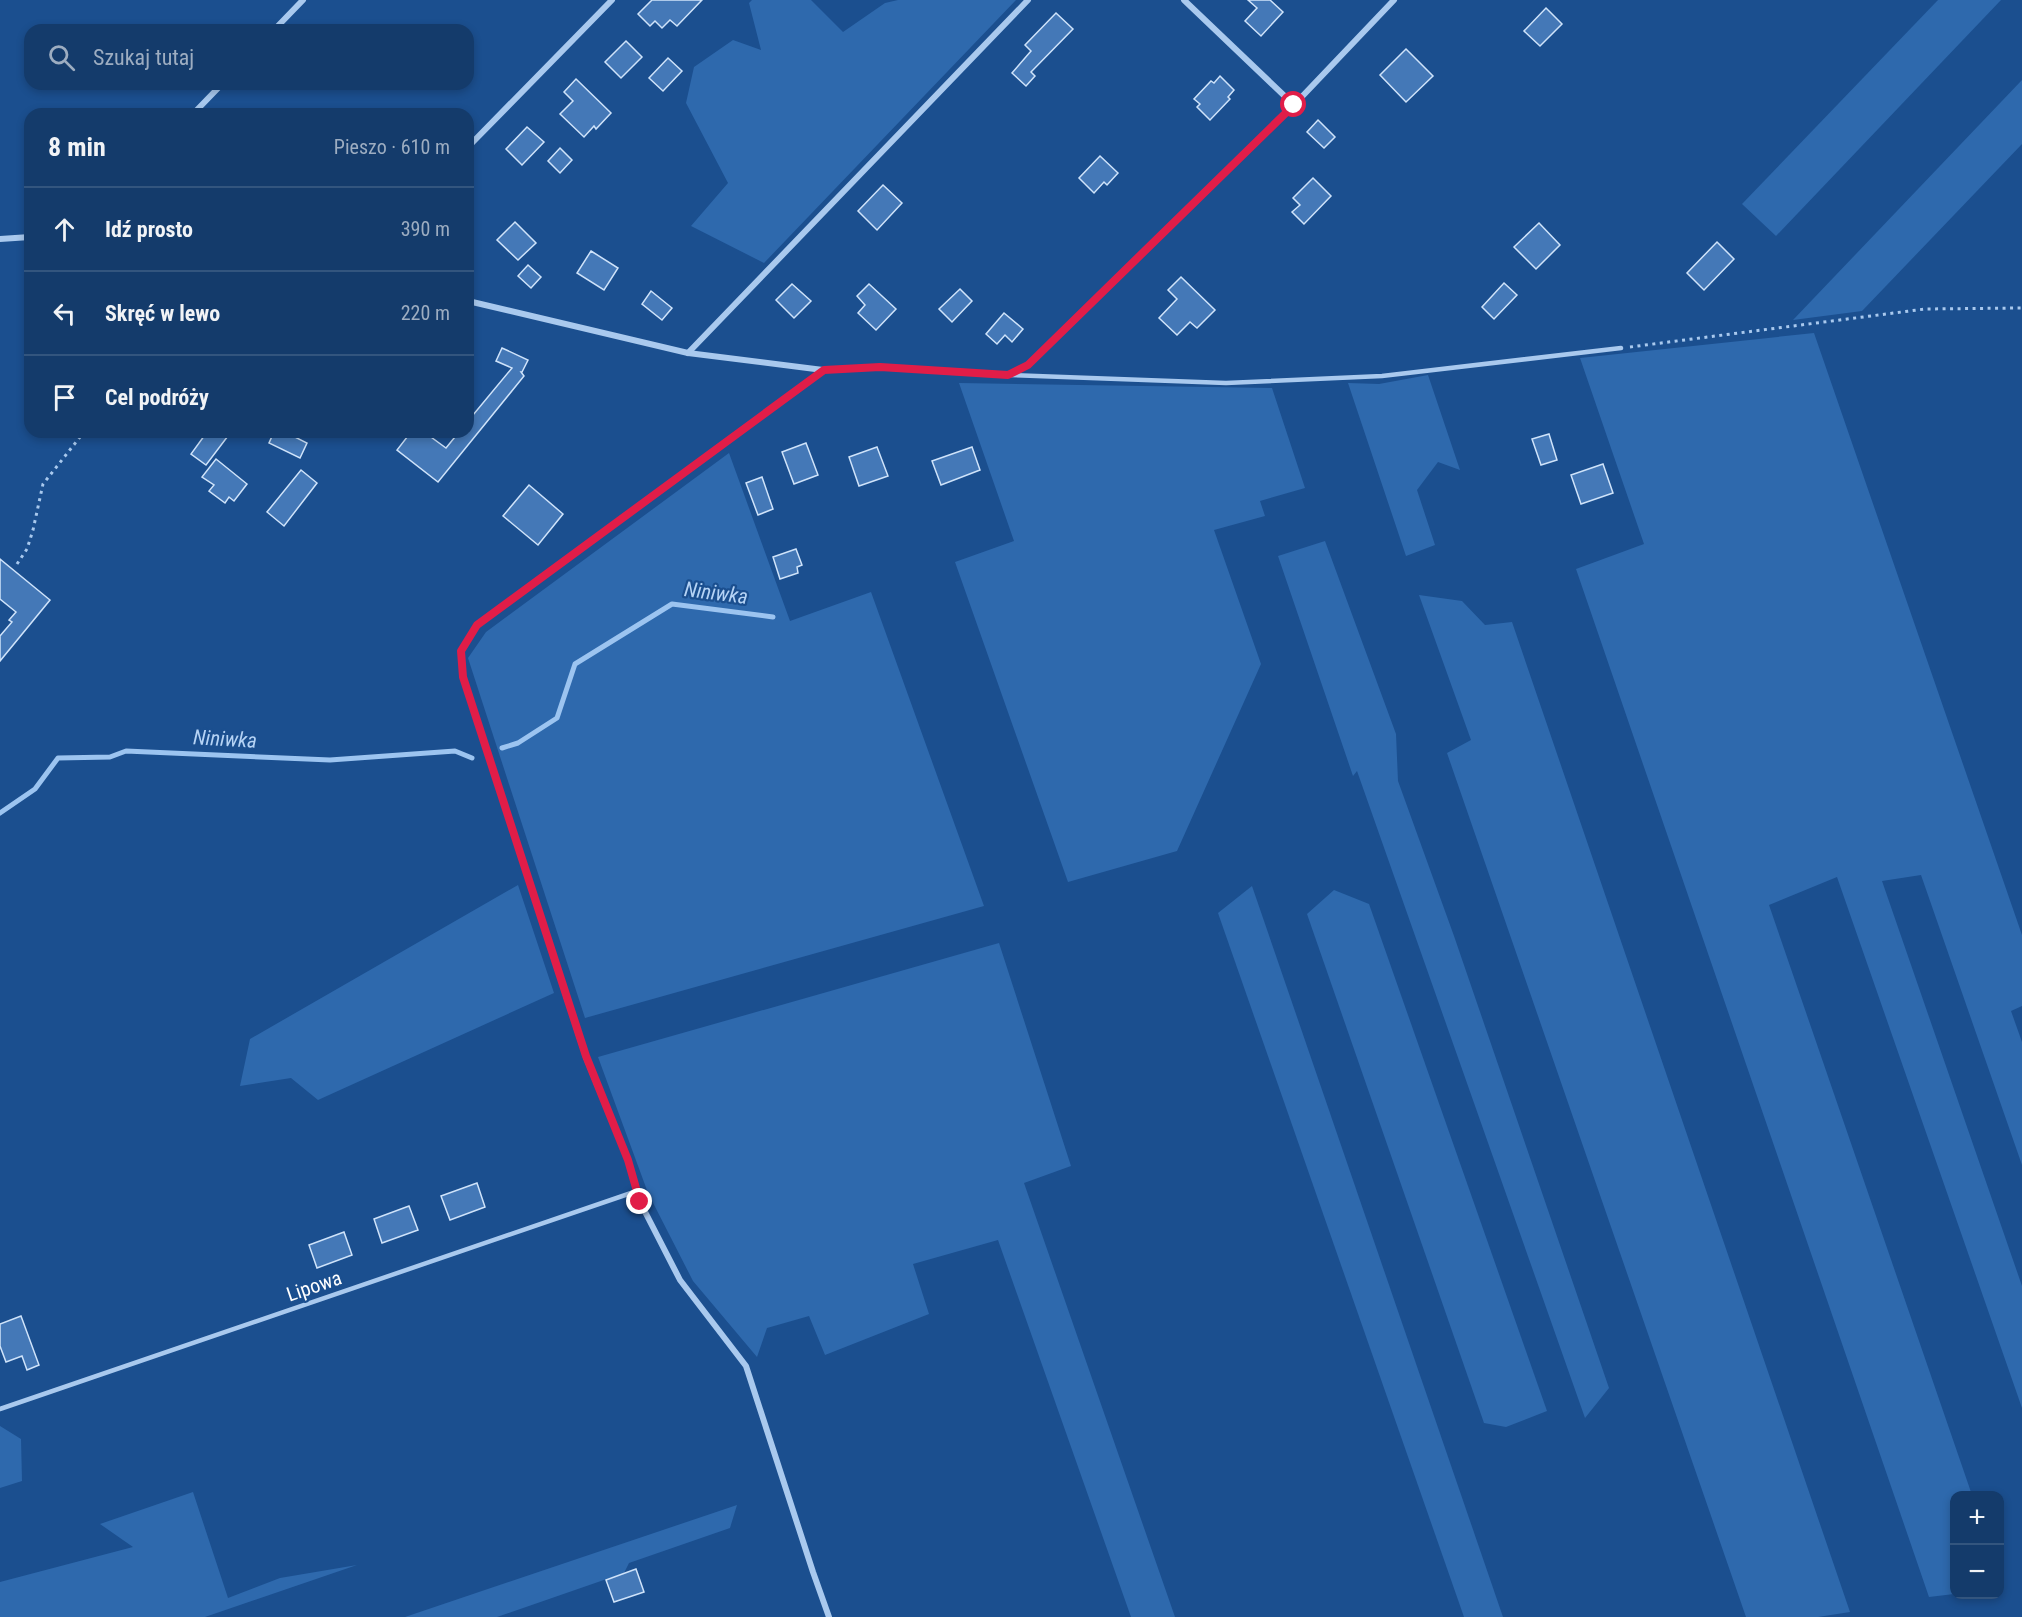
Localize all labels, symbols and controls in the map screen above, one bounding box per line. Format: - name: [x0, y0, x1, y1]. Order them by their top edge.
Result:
- search box: [24, 24, 474, 90]
- icon: search: [45, 41, 78, 74]
- text: Szukaj tutaj: [93, 45, 194, 70]
- route start: [1280, 91, 1306, 117]
- text: 8 min: [48, 132, 106, 162]
- text: Pieszo · 610 m: [334, 135, 450, 159]
- icon: ahead: [48, 213, 81, 246]
- text: Idź prosto: [105, 217, 193, 242]
- text: 390 m: [401, 217, 450, 241]
- icon: left: [48, 297, 81, 330]
- text: Skręć w lewo: [105, 301, 220, 326]
- text: 220 m: [401, 301, 450, 325]
- icon: arrive: [48, 381, 81, 414]
- text: Cel podróży: [105, 385, 209, 410]
- water label: Niniwka: [683, 577, 749, 609]
- water label: Niniwka: [192, 725, 258, 753]
- route end: [626, 1188, 652, 1214]
- street label: Lipowa: [283, 1265, 345, 1307]
- map controls: [1950, 1491, 2004, 1599]
- button: +: [1950, 1491, 2004, 1545]
- button: −: [1950, 1545, 2004, 1599]

